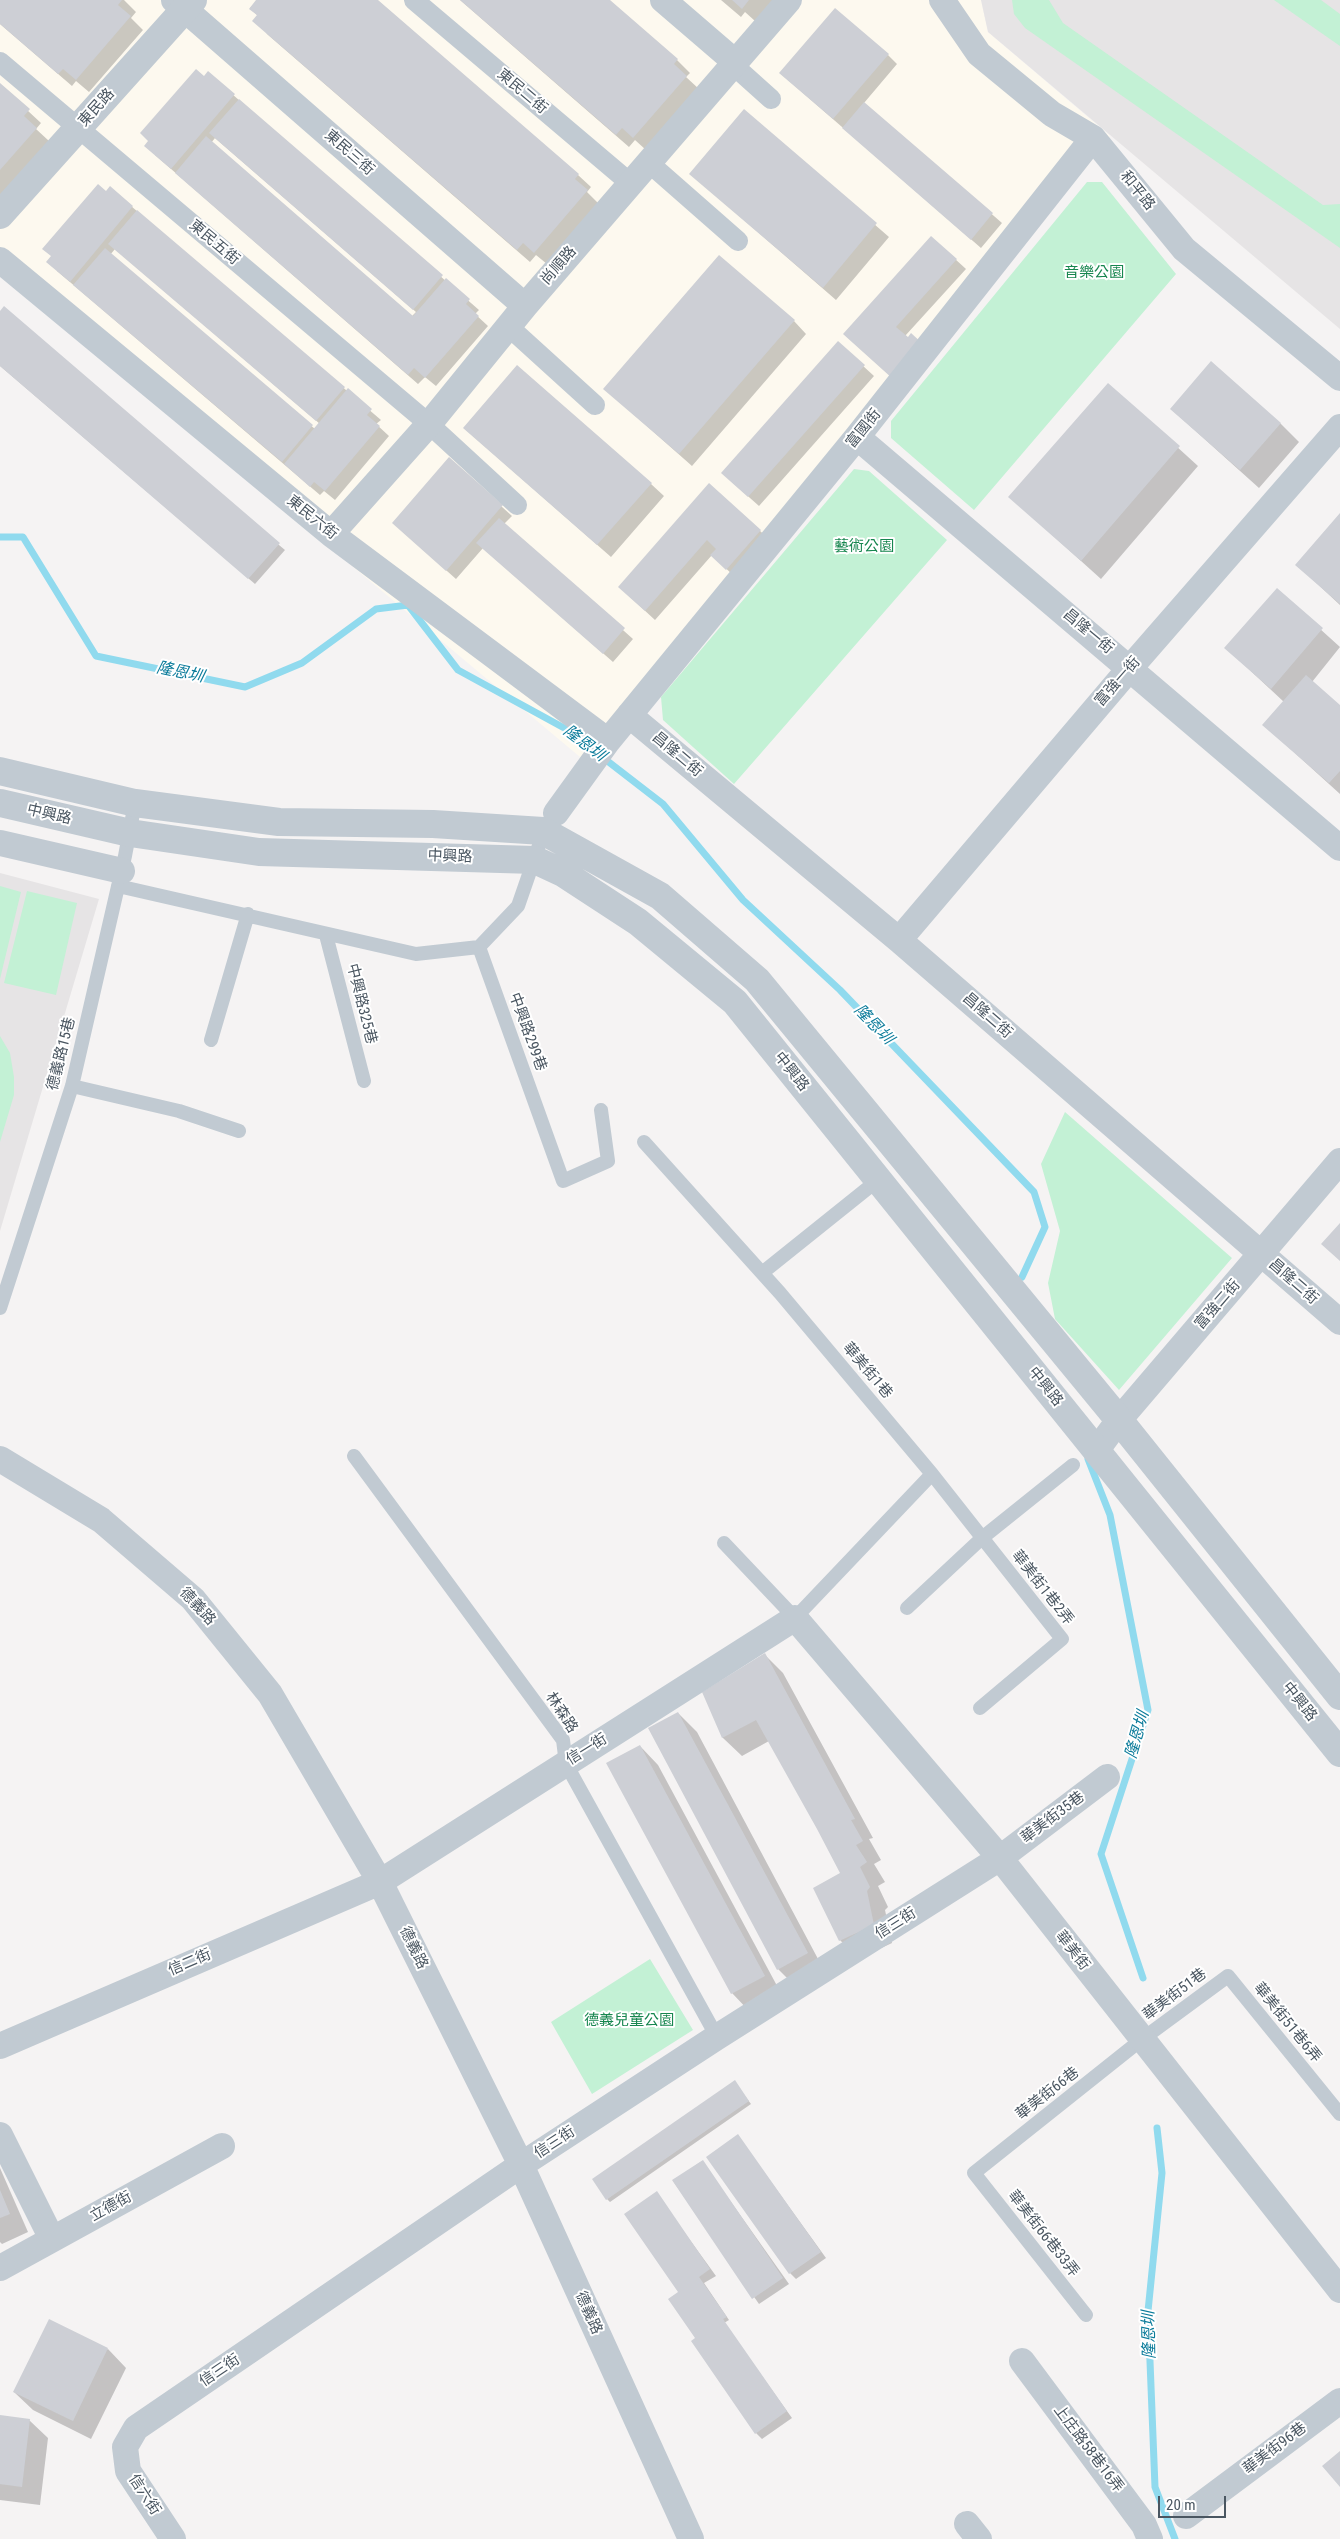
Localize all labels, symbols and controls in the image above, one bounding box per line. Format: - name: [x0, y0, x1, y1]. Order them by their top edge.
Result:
- street label: 東民二街: [493, 66, 551, 118]
- street label: 東民路: [75, 85, 119, 131]
- street label: 東民三街: [320, 127, 378, 179]
- street label: 和平路: [1116, 168, 1158, 214]
- street label: 東民五街: [185, 217, 243, 269]
- street label: 尚順路: [537, 243, 581, 289]
- park label: 音樂公園: [1064, 264, 1124, 282]
- street label: 富國街: [843, 406, 885, 452]
- street label: 東民六街: [283, 492, 341, 544]
- park label: 藝術公園: [834, 538, 894, 556]
- street label: 昌隆一街: [1059, 606, 1117, 658]
- street label: 富強一街: [1092, 653, 1144, 711]
- water label: 隆恩圳: [155, 659, 205, 687]
- water label: 隆恩圳: [559, 722, 609, 766]
- street label: 昌隆二街: [648, 729, 706, 781]
- street label: 中興路: [25, 801, 73, 829]
- street label: 中興路: [427, 847, 473, 867]
- street label: 中興路325巷: [342, 962, 380, 1046]
- street label: 中興路299巷: [504, 990, 550, 1074]
- street label: 昌隆二街: [958, 990, 1016, 1042]
- water label: 隆恩圳: [849, 1001, 897, 1049]
- street label: 德義路15巷: [44, 1016, 80, 1092]
- street label: 中興路: [770, 1049, 812, 1095]
- street label: 昌隆二街: [1264, 1256, 1322, 1308]
- street label: 富強二街: [1192, 1276, 1244, 1334]
- street label: 華美街1巷: [838, 1339, 896, 1403]
- street label: 中興路: [1024, 1364, 1066, 1410]
- street label: 華美街1巷2弄: [1007, 1547, 1077, 1629]
- street label: 德義路: [175, 1584, 219, 1630]
- street label: 中興路: [1278, 1679, 1320, 1725]
- street label: 林森路: [541, 1689, 581, 1737]
- water label: 隆恩圳: [1122, 1709, 1154, 1761]
- street label: 信一街: [563, 1730, 611, 1770]
- street label: 華美街35巷: [1018, 1788, 1088, 1848]
- street label: 信三街: [872, 1904, 920, 1944]
- street label: 德義路: [395, 1924, 431, 1972]
- street label: 華美街: [1051, 1928, 1093, 1974]
- street label: 信二街: [166, 1946, 214, 1980]
- street label: 華美街51巷: [1140, 1965, 1210, 2025]
- street label: 華美街51巷6弄: [1249, 1980, 1325, 2066]
- park label: 德義兒童公園: [584, 2012, 674, 2030]
- street label: 華美街66巷: [1013, 2064, 1083, 2124]
- street label: 信三街: [531, 2123, 579, 2163]
- street label: 華美街66巷33弄: [1004, 2187, 1082, 2281]
- street label: 立德街: [87, 2188, 135, 2226]
- street label: 德義路: [571, 2289, 605, 2337]
- water label: 隆恩圳: [1140, 2311, 1160, 2359]
- street label: 信三街: [196, 2351, 244, 2391]
- street label: 上庄路58巷16弄: [1049, 2402, 1127, 2496]
- street label: 華美街96巷: [1240, 2419, 1310, 2479]
- street label: 信六街: [124, 2471, 164, 2519]
- scale bar: [1160, 2486, 1228, 2518]
- text: 20 m: [1166, 2496, 1196, 2514]

